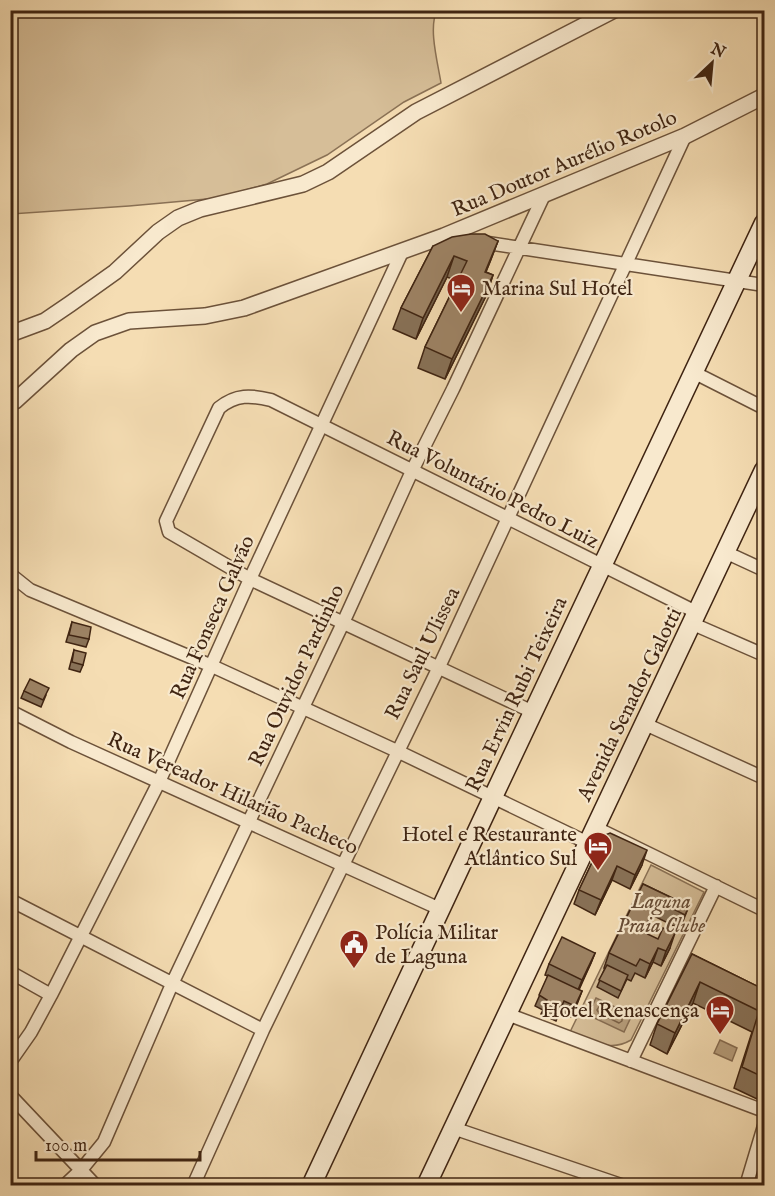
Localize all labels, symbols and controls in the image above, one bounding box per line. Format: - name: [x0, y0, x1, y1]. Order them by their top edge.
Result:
- north arrow: [682, 33, 742, 93]
- text: N: [706, 39, 728, 63]
- street label: Rua Doutor Aurélio Rotolo: [448, 105, 681, 224]
- hotel icon: Marina Sul Hotel: [445, 272, 477, 314]
- place label: Marina Sul Hotel: [482, 276, 633, 303]
- street label: Rua Voluntário Pedro Luiz: [382, 425, 603, 556]
- street label: Rua Fonseca Galvão: [165, 531, 262, 704]
- street label: Rua Ouvidor Pardinho: [243, 580, 351, 771]
- street label: Rua Saul Ulissea: [380, 582, 468, 724]
- street label: Rua Ervin Rubi Teixeira: [460, 592, 575, 797]
- street label: Avenida Senador Galotti: [571, 603, 689, 807]
- street label: Rua Vereador Hilarião Pacheco: [103, 727, 362, 862]
- place label: Hotel e Restaurante Atlântico Sul: [402, 822, 577, 873]
- hotel icon: Hotel e Restaurante Atlântico Sul: [582, 830, 614, 872]
- park label: Laguna Praia Clube: [617, 889, 705, 940]
- place label: Polícia Militar de Laguna: [375, 920, 499, 971]
- public building icon: Polícia Militar de Laguna: [338, 928, 370, 970]
- hotel icon: Hotel Renascença: [704, 994, 736, 1036]
- place label: Hotel Renascença: [542, 998, 700, 1025]
- scale bar: [36, 1124, 200, 1162]
- text: 100 m: [45, 1135, 87, 1158]

